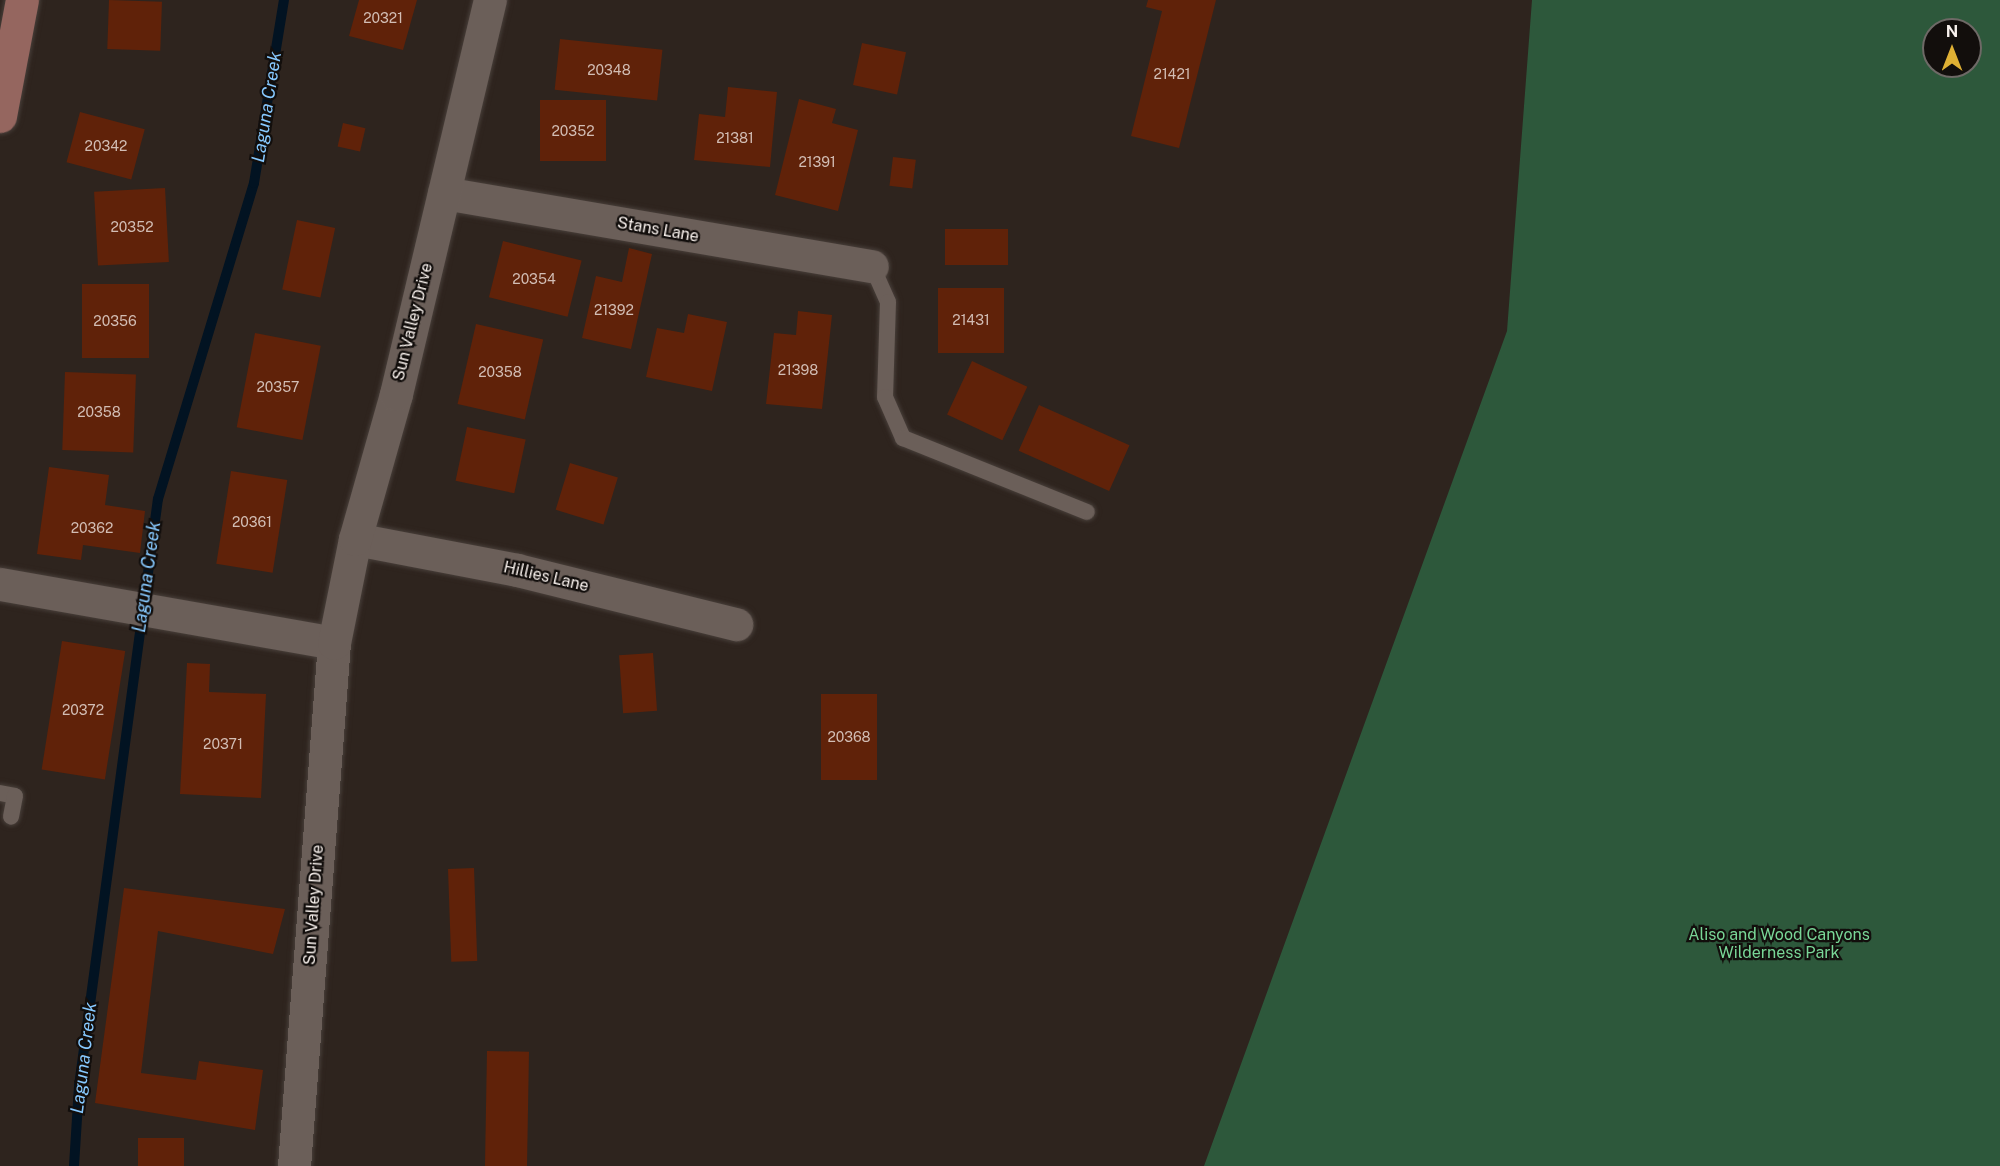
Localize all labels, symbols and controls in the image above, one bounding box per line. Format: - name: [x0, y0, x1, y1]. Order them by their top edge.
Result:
- house number: 20321: [363, 10, 403, 26]
- north arrow: [1922, 18, 1982, 78]
- text: N: [1946, 22, 1958, 41]
- water label: Laguna Creek: [248, 50, 286, 164]
- house number: 20348: [587, 62, 631, 78]
- house number: 21421: [1154, 66, 1190, 82]
- house number: 20352: [552, 123, 594, 139]
- house number: 21381: [716, 130, 754, 146]
- house number: 20342: [85, 138, 127, 154]
- house number: 21391: [798, 154, 836, 170]
- street label: Stans Lane: [616, 213, 700, 247]
- house number: 20352: [111, 219, 153, 235]
- street label: Sun Valley Drive: [389, 261, 437, 383]
- house number: 20354: [512, 271, 556, 287]
- house number: 21392: [594, 302, 634, 318]
- house number: 21431: [952, 312, 990, 328]
- house number: 20356: [93, 313, 137, 329]
- house number: 21398: [778, 362, 818, 378]
- house number: 20358: [478, 364, 522, 380]
- house number: 20357: [256, 379, 300, 395]
- house number: 20358: [77, 404, 121, 420]
- house number: 20361: [232, 514, 272, 530]
- house number: 20362: [71, 520, 113, 536]
- water label: Laguna Creek: [129, 520, 165, 634]
- street label: Hillies Lane: [502, 558, 590, 596]
- house number: 20372: [62, 702, 104, 718]
- house number: 20368: [827, 729, 871, 745]
- house number: 20371: [203, 736, 243, 752]
- street label: Sun Valley Drive: [300, 844, 328, 966]
- park label: Aliso and Wood Canyons Wilderness Park: [1688, 925, 1870, 963]
- water label: Laguna Creek: [66, 1001, 102, 1115]

